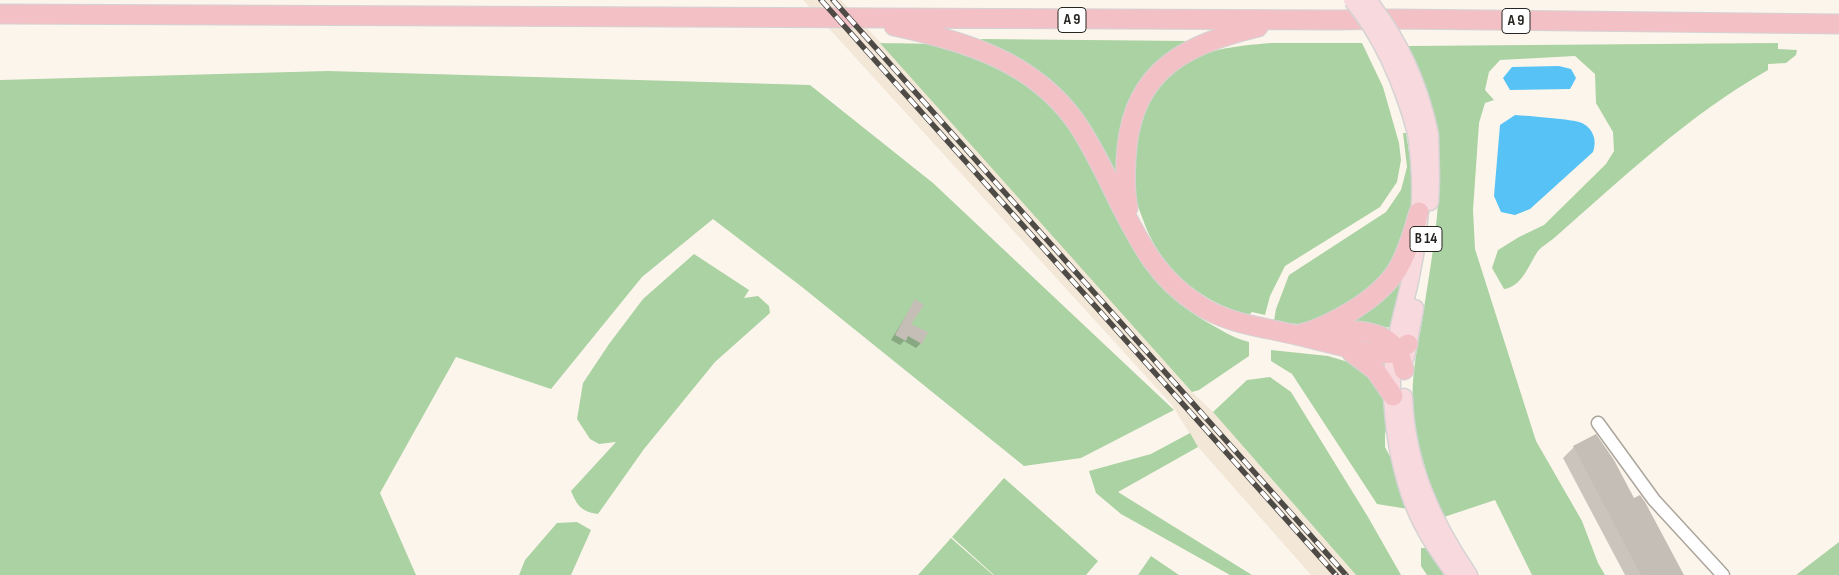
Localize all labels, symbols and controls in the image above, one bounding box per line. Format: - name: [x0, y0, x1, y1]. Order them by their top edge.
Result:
- road number: A 9: [1058, 8, 1086, 32]
- road number: A 9: [1502, 8, 1530, 34]
- road number: B 14: [1410, 226, 1442, 252]

